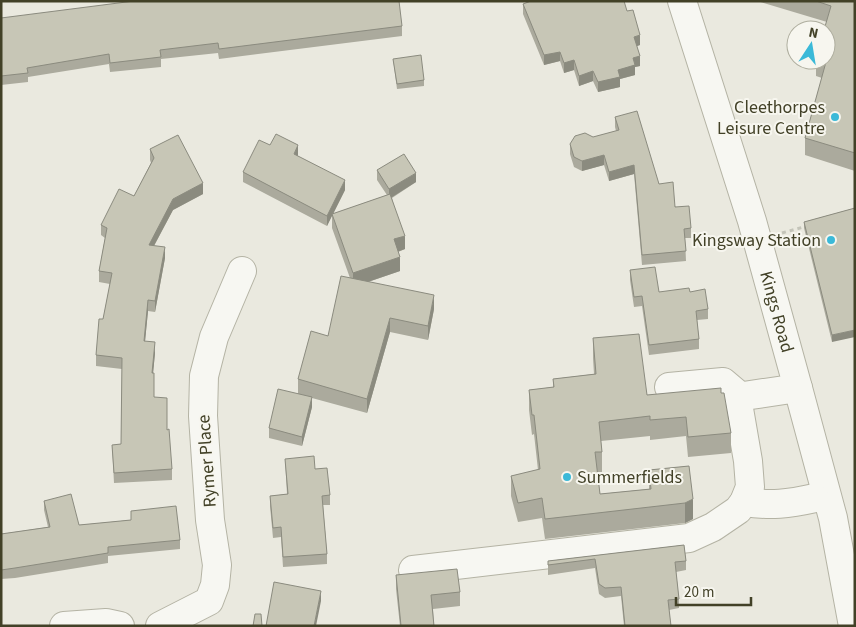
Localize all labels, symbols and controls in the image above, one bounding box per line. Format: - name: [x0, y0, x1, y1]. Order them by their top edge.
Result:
- north arrow: [786, 20, 836, 70]
- text: N: [807, 23, 820, 44]
- place label: Cleethorpes Leisure Centre: [717, 95, 825, 141]
- marker: Cleethorpes Leisure Centre: [829, 111, 841, 123]
- place label: Kingsway Station: [692, 228, 821, 253]
- marker: Kingsway Station: [825, 234, 837, 246]
- street label: Kings Road: [754, 268, 800, 355]
- street label: Rymer Place: [191, 414, 223, 508]
- place label: Summerfields: [577, 465, 682, 490]
- marker: Summerfields: [561, 471, 573, 483]
- scale bar: [676, 574, 751, 606]
- text: 20 m: [684, 582, 714, 603]

